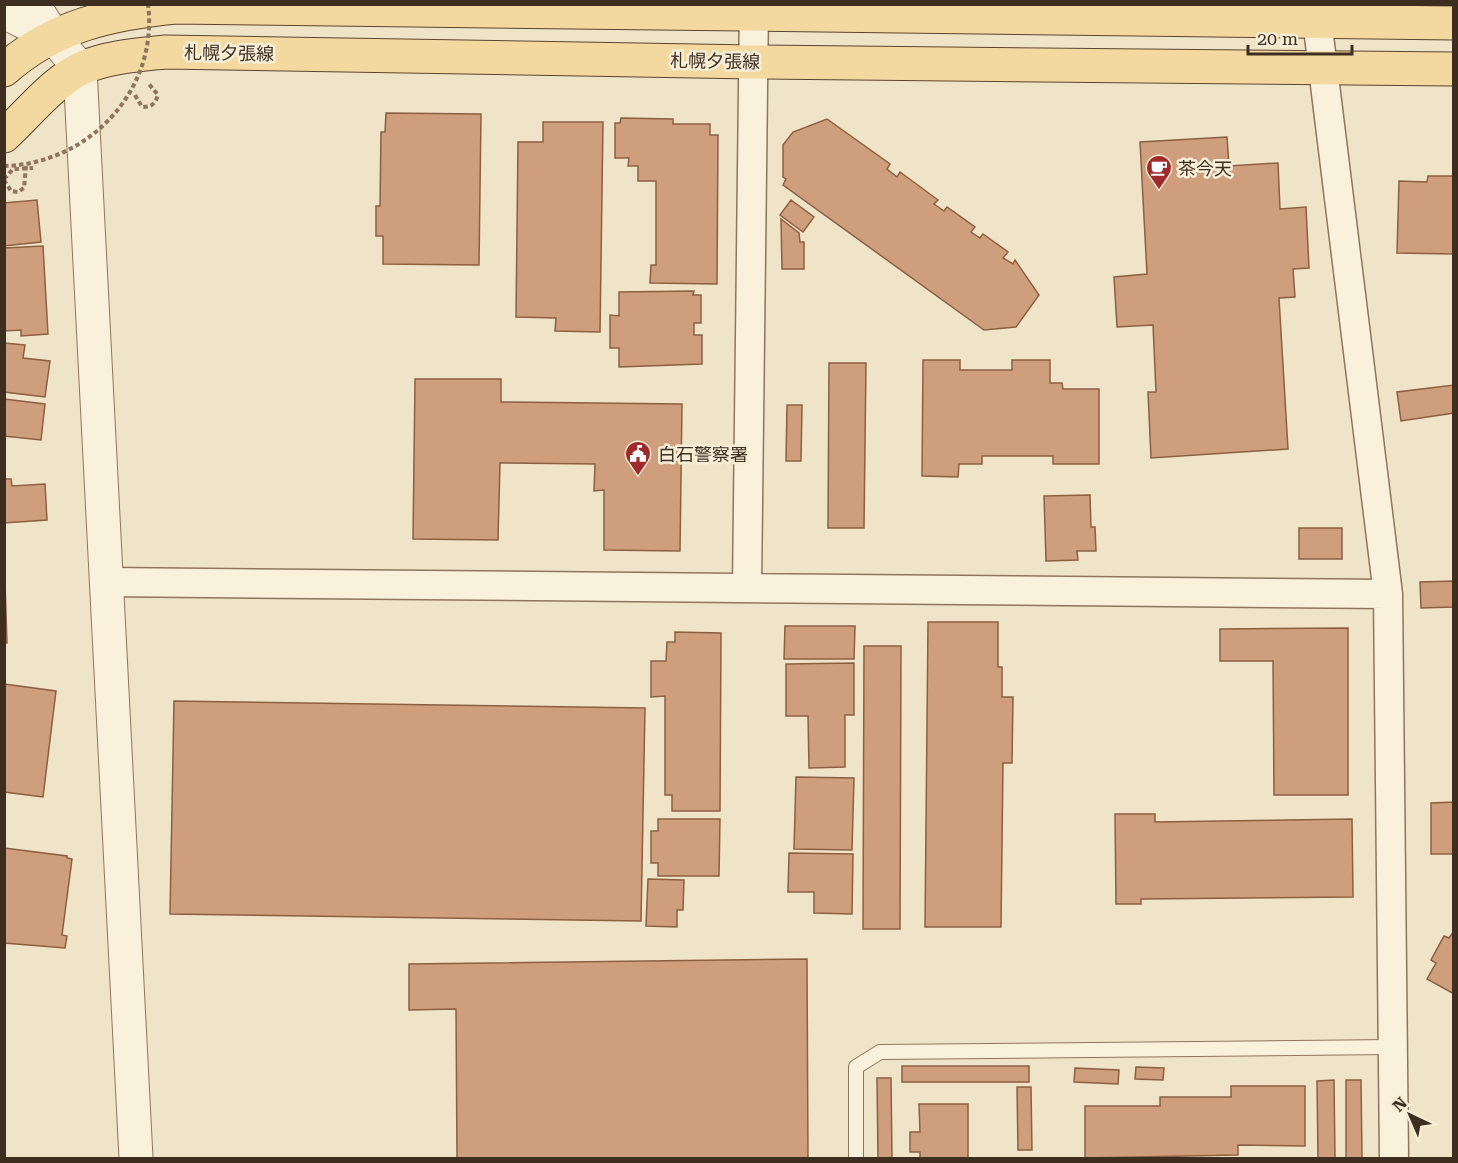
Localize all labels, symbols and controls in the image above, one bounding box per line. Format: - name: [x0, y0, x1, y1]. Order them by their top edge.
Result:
- scale bar: [1248, 18, 1352, 56]
- text: 20 m: [1257, 28, 1298, 49]
- street label: 札幌夕張線: [184, 42, 274, 64]
- street label: 札幌夕張線: [670, 50, 760, 72]
- cafe icon: 茶今天: [1144, 153, 1174, 191]
- place label: 茶今天: [1178, 158, 1232, 179]
- public building icon: 白石警察署: [623, 439, 653, 477]
- place label: 白石警察署: [658, 444, 748, 465]
- north arrow: [1380, 1085, 1440, 1145]
- text: N: [1389, 1093, 1411, 1116]

